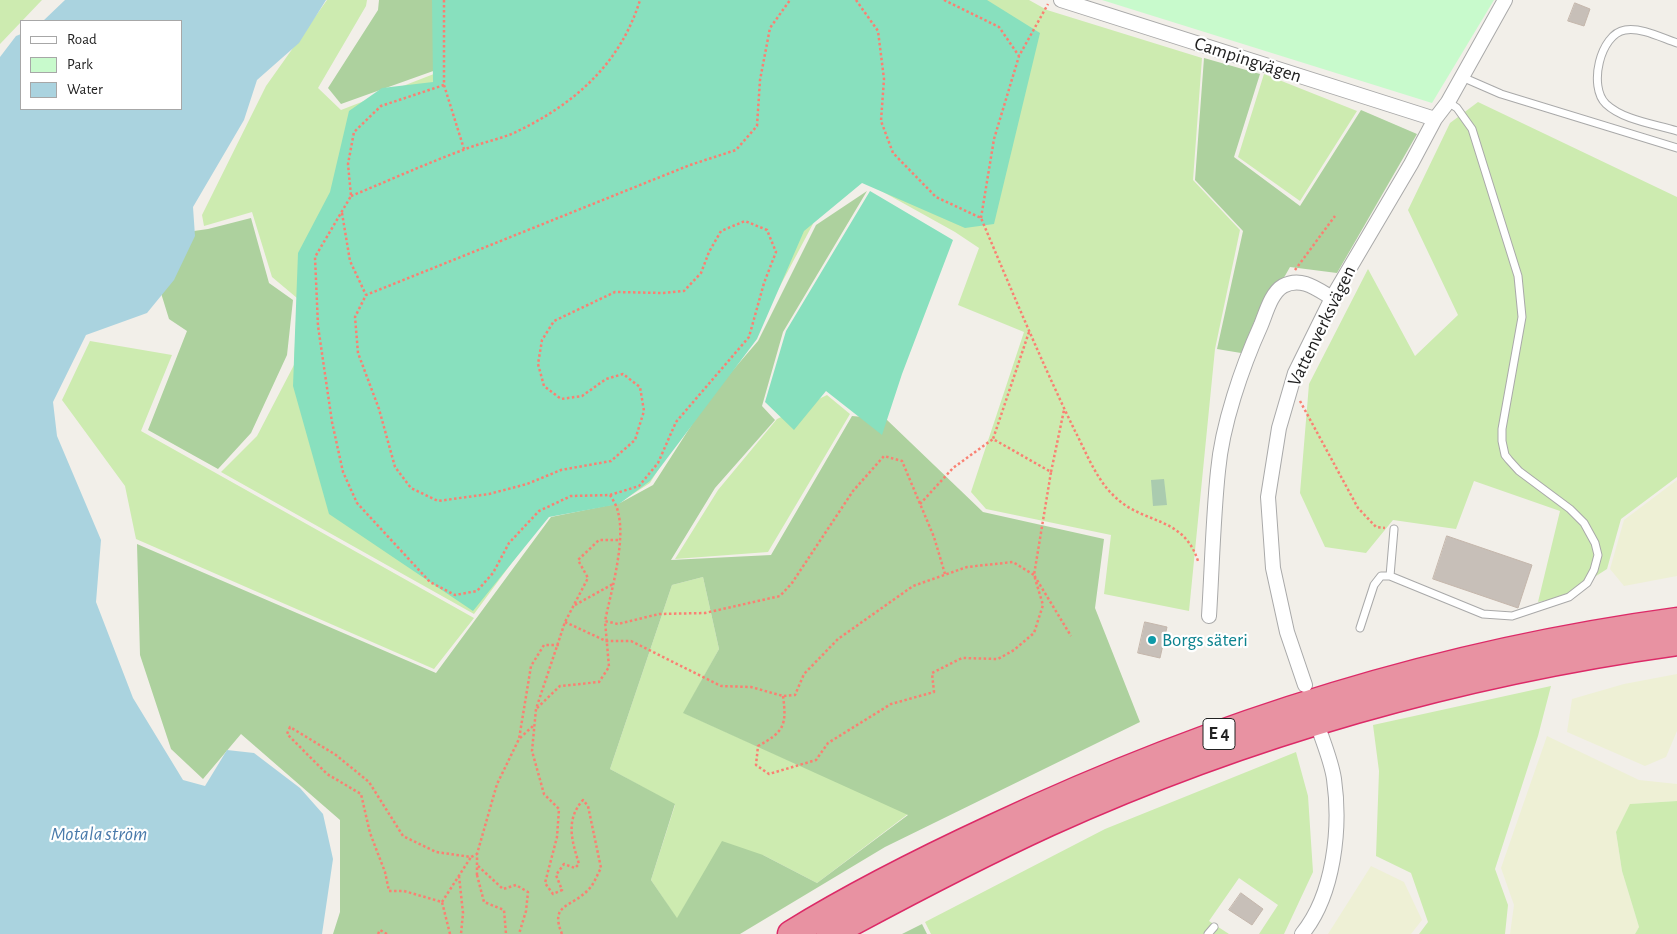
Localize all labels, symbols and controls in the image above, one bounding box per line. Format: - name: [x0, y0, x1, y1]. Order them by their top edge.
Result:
- legend: [20, 20, 182, 110]
- text: Road: [67, 32, 97, 47]
- street label: Campingvägen: [1192, 32, 1304, 88]
- text: Park: [67, 57, 93, 72]
- text: Water: [67, 82, 103, 97]
- street label: Vattenverksvägen: [1283, 262, 1361, 390]
- place label: Borgs säteri: [1162, 629, 1248, 651]
- marker: Borgs säteri: [1146, 634, 1158, 646]
- road number: E 4: [1203, 719, 1235, 750]
- water label: Motala ström: [51, 822, 147, 846]

